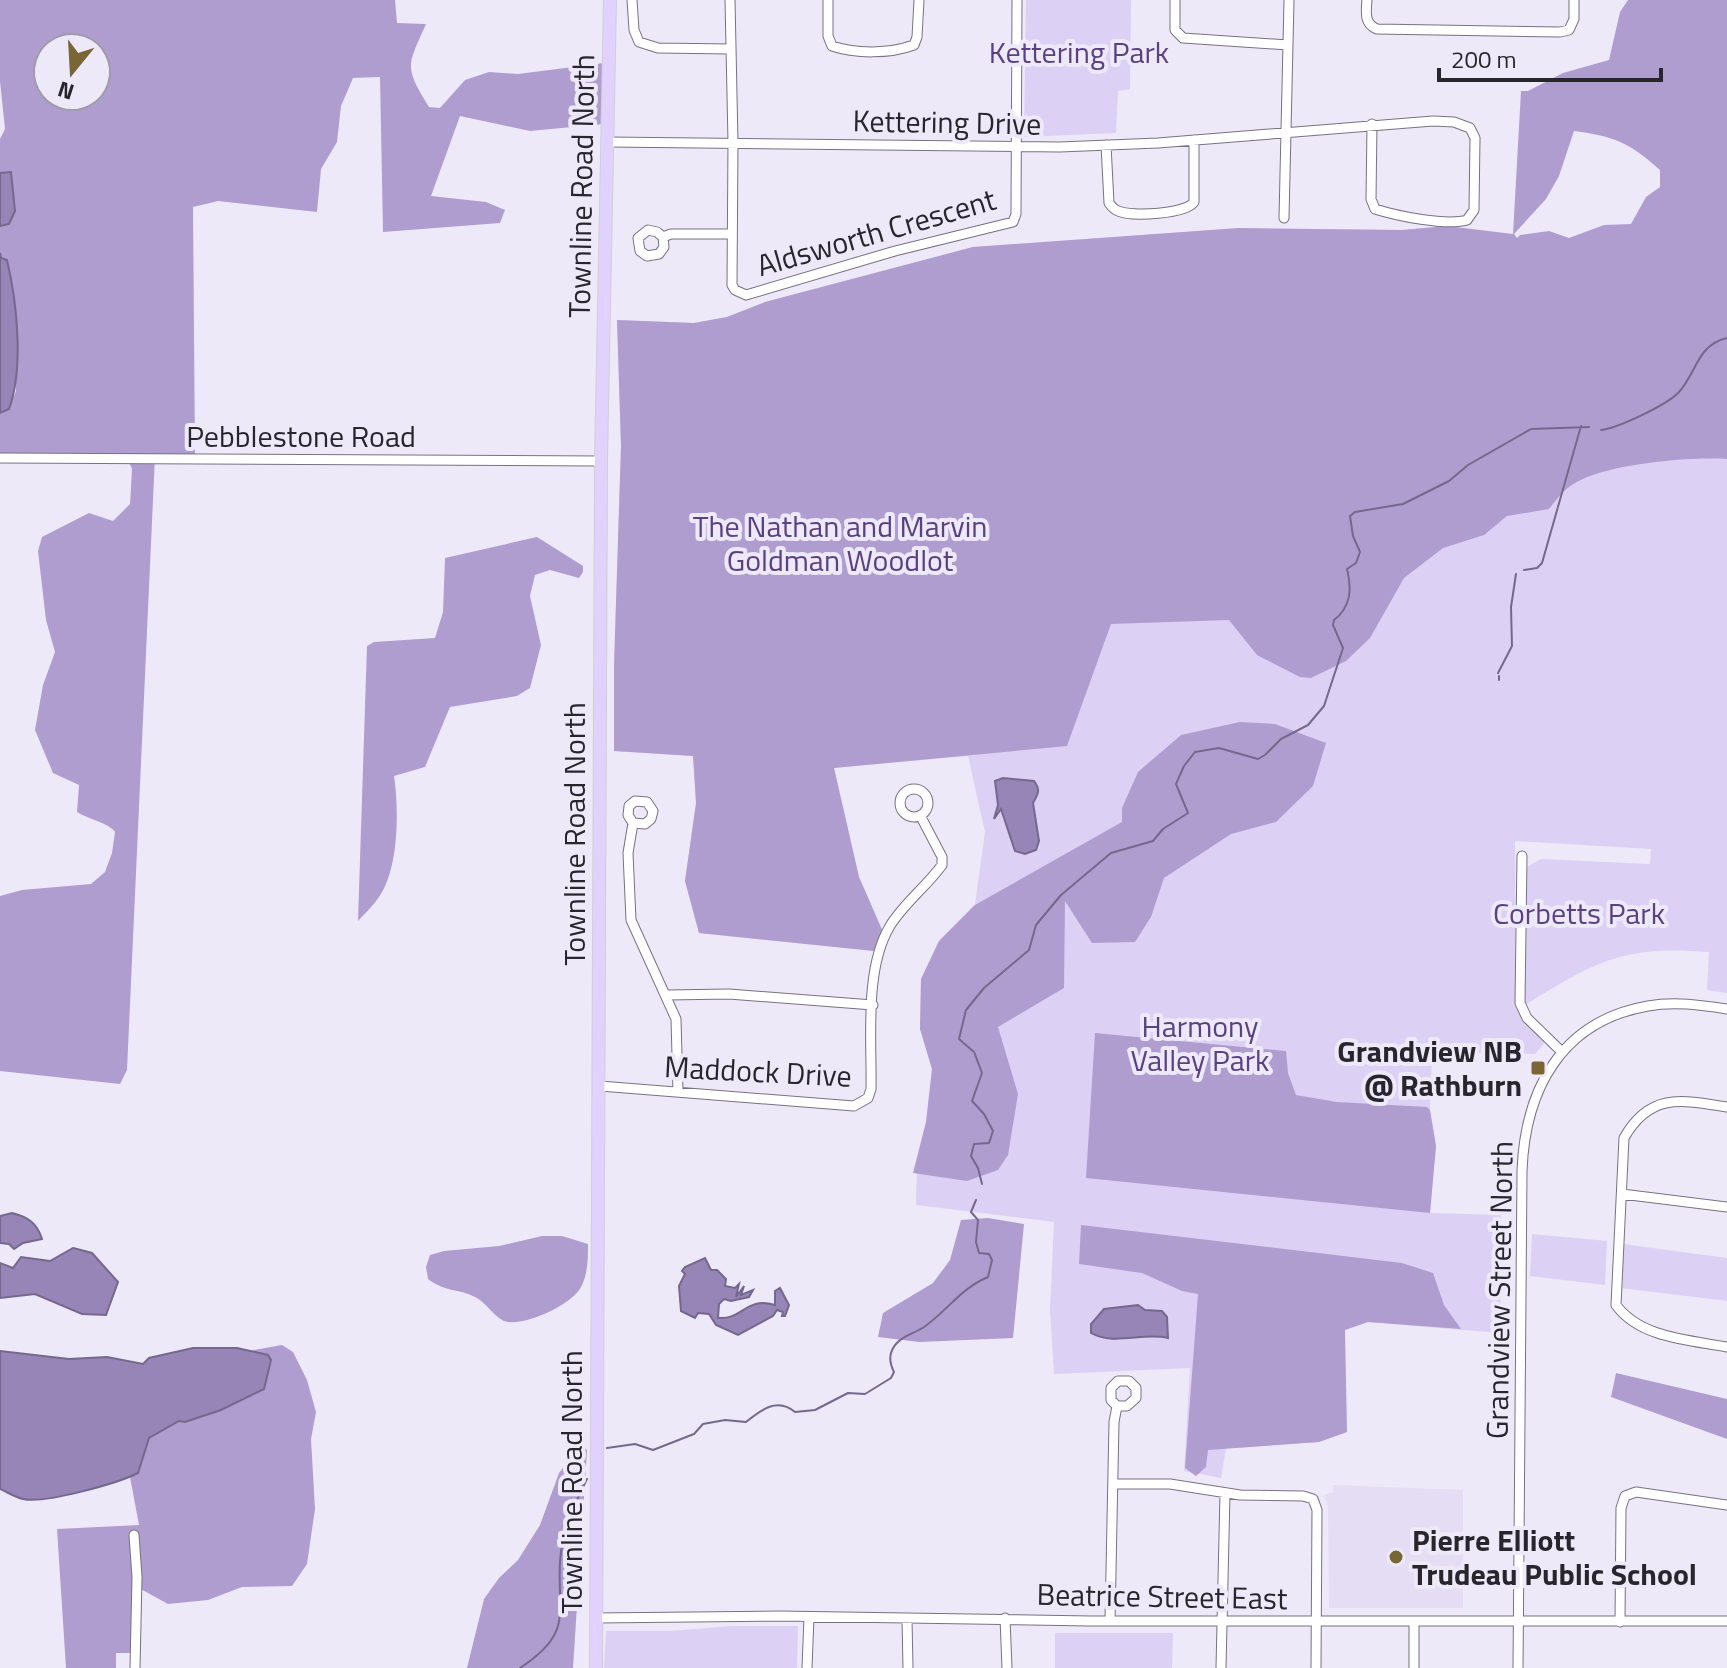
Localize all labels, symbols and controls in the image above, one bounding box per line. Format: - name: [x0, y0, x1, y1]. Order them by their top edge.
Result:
- park label: Kettering Park: [989, 29, 1169, 75]
- north arrow: [32, 32, 112, 112]
- scale bar: [1439, 32, 1661, 82]
- text: 200 m: [1451, 41, 1517, 77]
- street label: Townline Road North: [556, 54, 606, 318]
- text: N: [53, 72, 78, 110]
- street label: Kettering Drive: [852, 97, 1042, 147]
- street label: Aldsworth Crescent: [751, 176, 1001, 288]
- street label: Pebblestone Road: [186, 413, 416, 459]
- park label: The Nathan and Marvin Goldman Woodlot: [693, 503, 987, 583]
- street label: Townline Road North: [551, 702, 597, 966]
- park label: Corbetts Park: [1493, 890, 1665, 936]
- park label: Harmony Valley Park: [1131, 1003, 1269, 1083]
- place label: Grandview NB @ Rathburn: [1337, 1028, 1522, 1108]
- street label: Maddock Drive: [663, 1043, 853, 1099]
- marker: Grandview NB @ Rathburn: [1529, 1059, 1547, 1077]
- street label: Grandview Street North: [1473, 1140, 1525, 1440]
- street label: Townline Road North: [548, 1350, 594, 1614]
- place label: Pierre Elliott Trudeau Public School: [1412, 1517, 1697, 1597]
- marker: Pierre Elliott Trudeau Public School: [1387, 1548, 1405, 1566]
- street label: Beatrice Street East: [1036, 1571, 1288, 1621]

